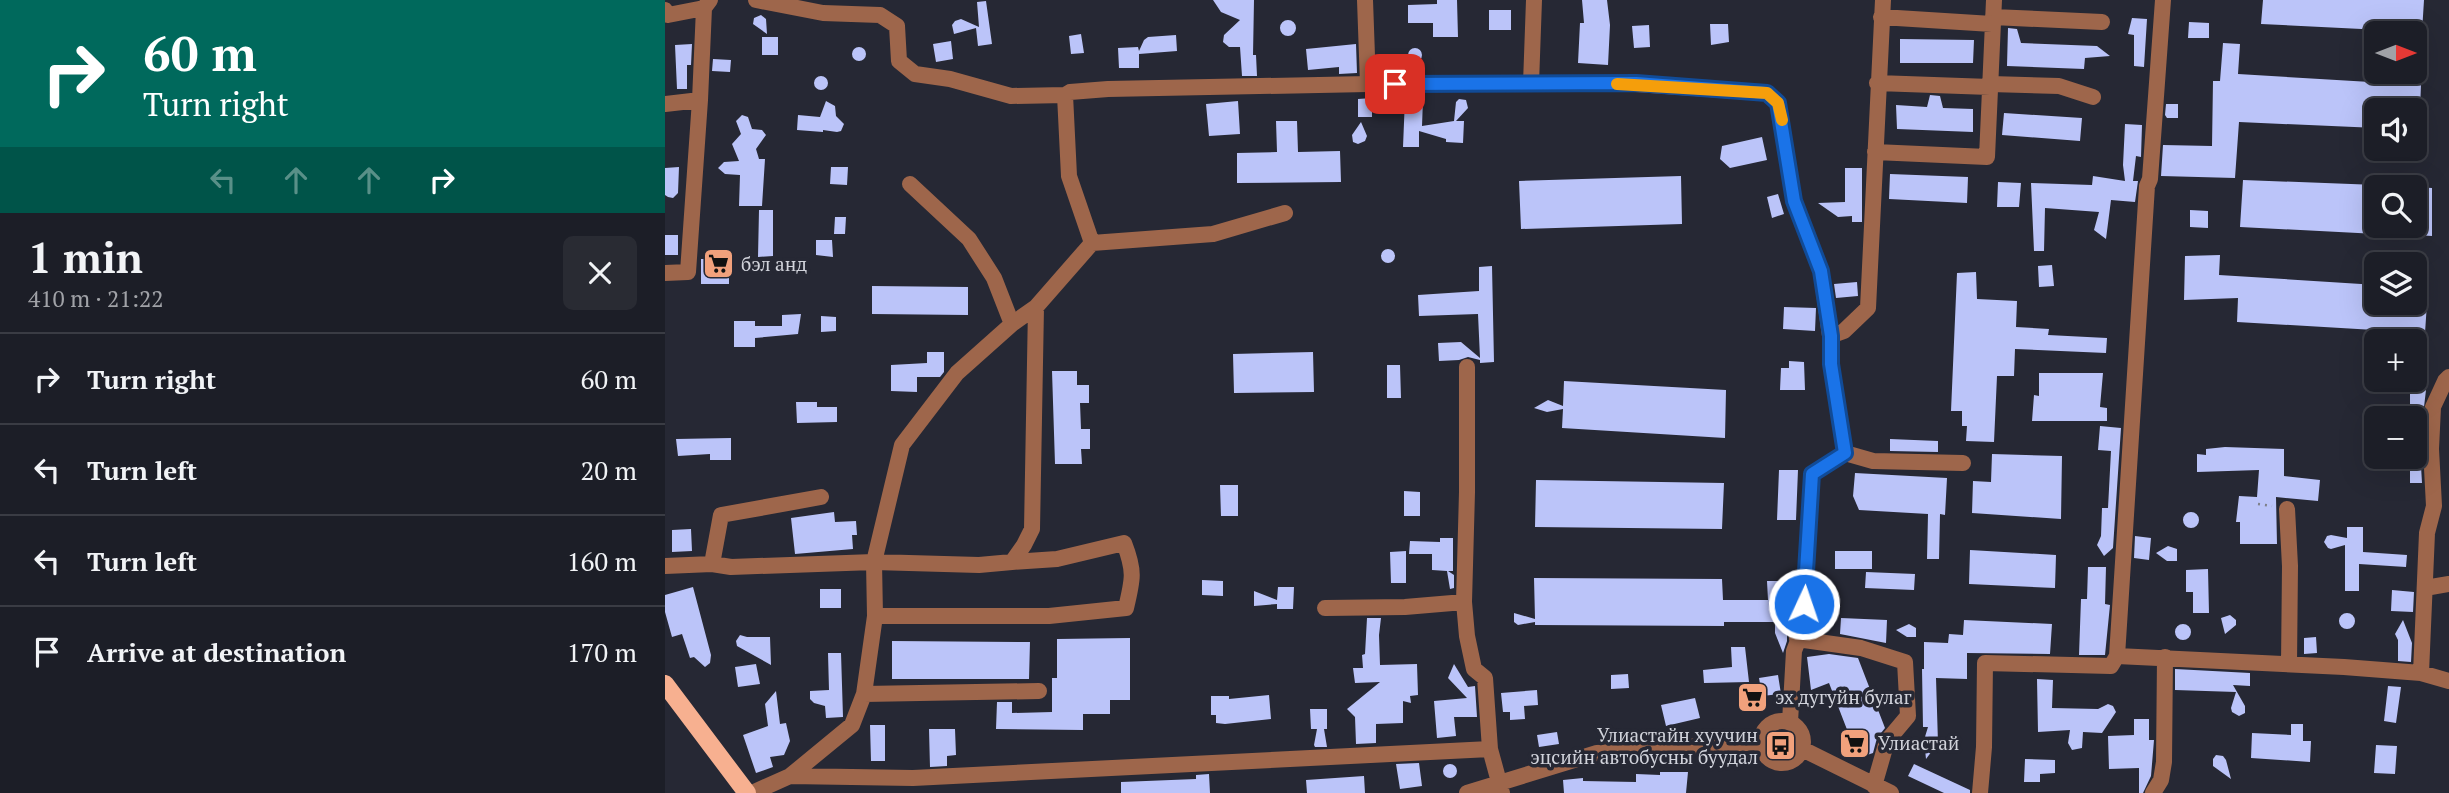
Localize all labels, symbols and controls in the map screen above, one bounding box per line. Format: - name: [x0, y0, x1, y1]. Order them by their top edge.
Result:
- text: 60 m: [143, 20, 257, 85]
- north arrow: [2364, 21, 2427, 84]
- map controls: [2364, 21, 2427, 469]
- icon: right: [28, 28, 119, 119]
- pin: [1365, 54, 1425, 114]
- icon: arrive: [1376, 65, 1414, 103]
- text: Turn right: [143, 83, 289, 125]
- button: sound: [2364, 98, 2427, 161]
- icon: left: [204, 161, 242, 199]
- icon: ahead: [277, 161, 315, 199]
- icon: ahead: [350, 161, 388, 199]
- icon: right: [423, 161, 461, 199]
- button: search: [2364, 175, 2427, 238]
- text: 1 min: [28, 229, 143, 285]
- button: close: [563, 236, 637, 310]
- supermarket icon: бэл анд: [701, 247, 735, 281]
- place label: бэл анд: [741, 251, 807, 276]
- button: layers: [2364, 252, 2427, 315]
- text: 410 m · 21:22: [28, 283, 163, 314]
- button: +: [2364, 329, 2427, 392]
- icon: right: [28, 360, 66, 398]
- text: Turn right: [87, 362, 216, 396]
- text: 60 m: [581, 362, 637, 396]
- button: −: [2364, 406, 2427, 469]
- icon: left: [28, 451, 66, 489]
- text: Turn left: [87, 453, 197, 487]
- text: 20 m: [581, 453, 637, 487]
- icon: left: [28, 542, 66, 580]
- text: Turn left: [87, 544, 197, 578]
- text: 160 m: [567, 544, 637, 578]
- position arrow: [1767, 567, 1841, 641]
- icon: arrive: [28, 633, 66, 671]
- text: Arrive at destination: [87, 635, 346, 669]
- text: 170 m: [567, 635, 637, 669]
- supermarket icon: эх дугуйн булаг: [1735, 680, 1769, 714]
- place label: эх дугуйн булаг: [1775, 684, 1912, 709]
- place label: Улиастайн хуучин эцсийн автобусны буудал: [1530, 722, 1758, 769]
- supermarket icon: Улиастай: [1838, 726, 1872, 760]
- bus stop icon: Улиастайн хуучин эцсийн автобусны буудал: [1764, 729, 1798, 763]
- place label: Улиастай: [1878, 730, 1959, 755]

